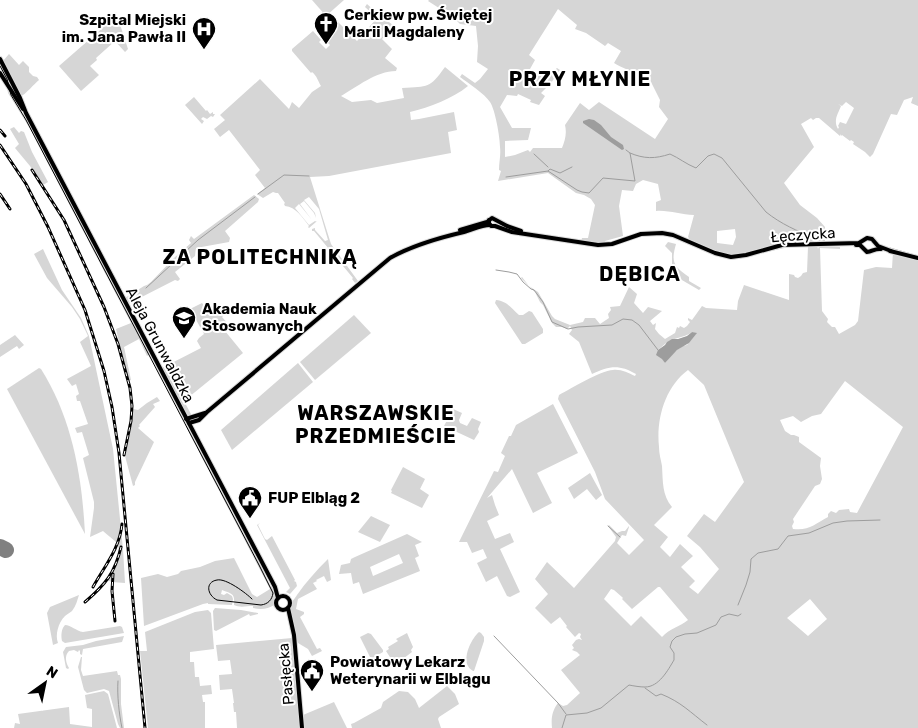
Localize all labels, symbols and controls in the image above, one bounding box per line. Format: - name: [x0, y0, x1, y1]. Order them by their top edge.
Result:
- place label: Cerkiew pw. Świętej Marii Magdaleny: [344, 6, 492, 41]
- place label: Szpital Miejski im. Jana Pawła II: [62, 11, 186, 46]
- church icon: Cerkiew pw. Świętej Marii Magdaleny: [313, 11, 339, 45]
- hospital icon: Szpital Miejski im. Jana Pawła II: [191, 16, 217, 50]
- district label: PRZY MŁYNIE: [509, 67, 651, 91]
- street label: Łęczycka: [770, 224, 836, 246]
- district label: ZA POLITECHNIKĄ: [163, 245, 357, 269]
- district label: DĘBICA: [599, 262, 681, 286]
- street label: Aleja Grunwaldzka: [122, 284, 198, 406]
- place label: Akademia Nauk Stosowanych: [202, 300, 317, 335]
- school or university icon: Akademia Nauk Stosowanych: [171, 305, 197, 339]
- district label: WARSZAWSKIE PRZEDMIEŚCIE: [295, 401, 457, 448]
- public building icon: FUP Elbląg 2: [237, 485, 263, 519]
- place label: FUP Elbląg 2: [268, 489, 360, 507]
- street label: Pasłęcka: [274, 642, 298, 706]
- place label: Powiatowy Lekarz Weterynarii w Elblągu: [330, 653, 491, 688]
- north arrow: [20, 658, 70, 708]
- public building icon: Powiatowy Lekarz Weterynarii w Elblągu: [299, 658, 325, 692]
- text: N: [43, 663, 61, 682]

